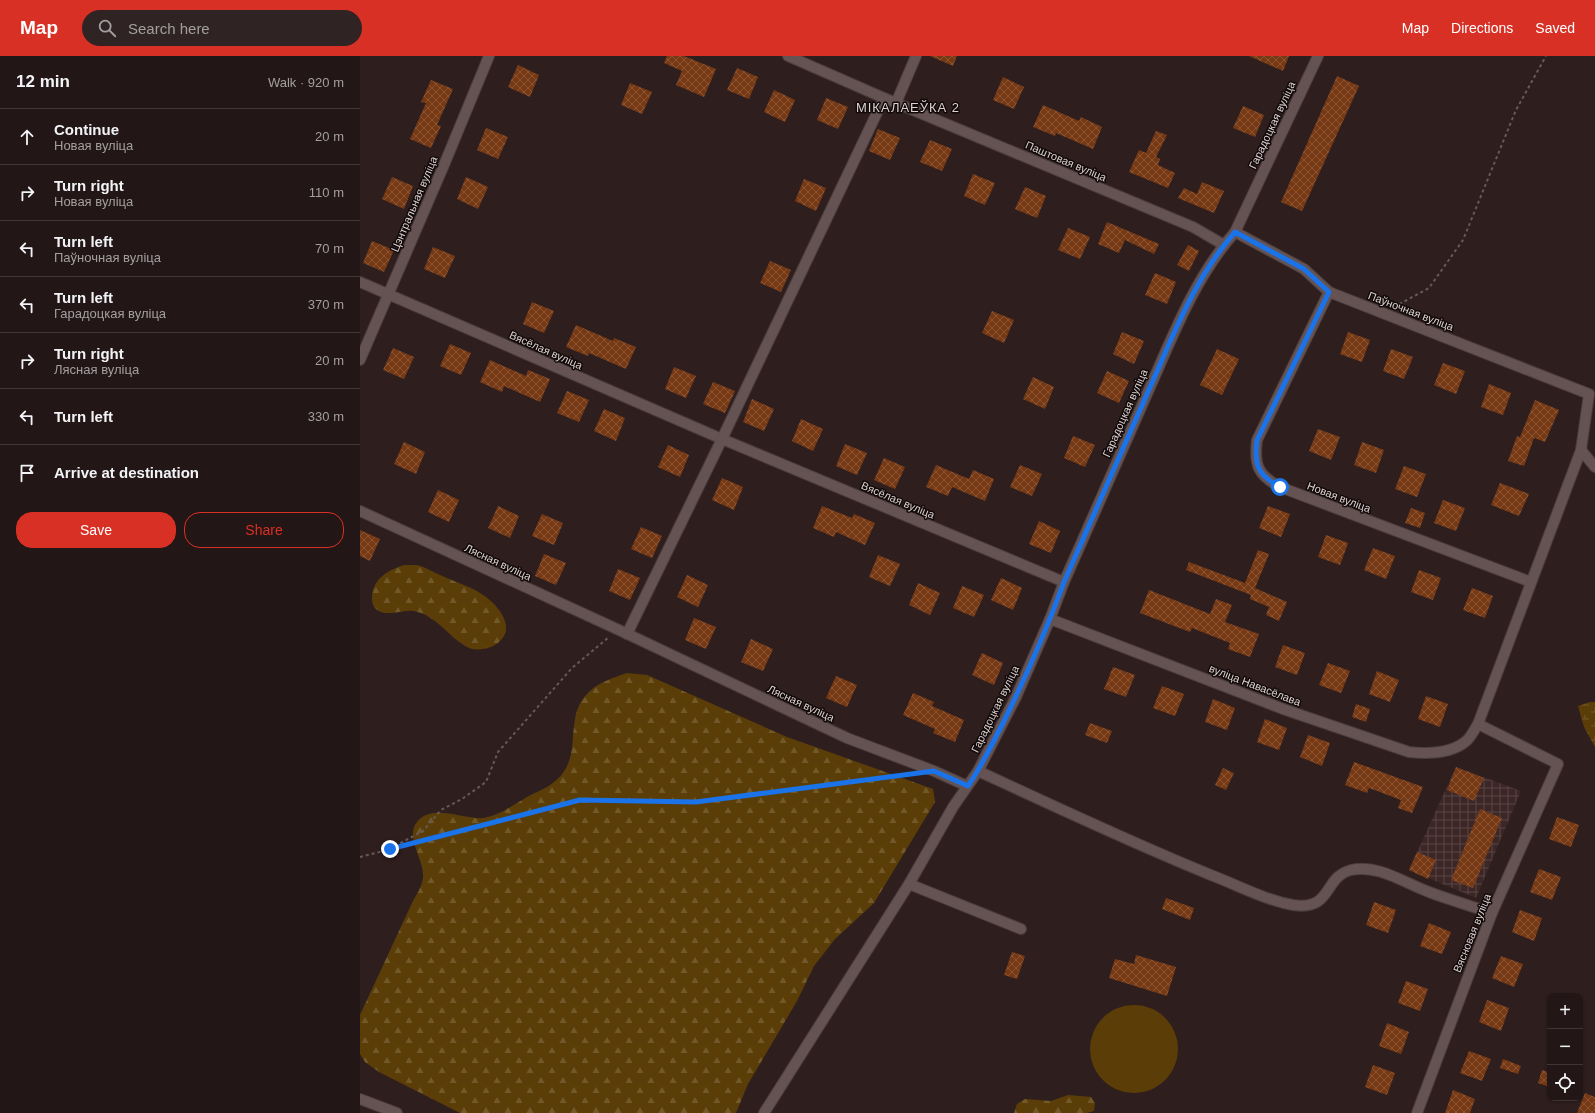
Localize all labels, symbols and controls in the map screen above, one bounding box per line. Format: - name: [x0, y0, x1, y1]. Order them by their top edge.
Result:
- search box: [82, 10, 362, 46]
- text: Map: [20, 17, 58, 38]
- icon: search: [96, 17, 118, 39]
- text: Search here: [128, 20, 210, 37]
- text: Map: [1402, 20, 1429, 36]
- text: Directions: [1451, 20, 1513, 36]
- text: Saved: [1535, 20, 1575, 36]
- text: 12 min: [16, 72, 70, 91]
- text: Walk · 920 m: [268, 75, 344, 90]
- street label: Гарадоцкая вуліца: [1247, 79, 1298, 171]
- district label: МІКАЛАЕЎКА 2: [856, 100, 960, 115]
- text: Continue: [54, 121, 119, 138]
- icon: ahead: [16, 126, 38, 148]
- text: 20 m: [315, 129, 344, 144]
- text: Новая вуліца: [54, 138, 133, 153]
- street label: Паштовая вуліца: [1024, 139, 1109, 184]
- street label: Цэнтральная вуліца: [388, 154, 440, 254]
- text: Turn right: [54, 177, 124, 194]
- icon: right: [16, 182, 38, 204]
- text: 110 m: [309, 185, 344, 200]
- text: Новая вуліца: [54, 194, 133, 209]
- text: Turn left: [54, 233, 113, 250]
- icon: left: [16, 238, 38, 260]
- text: 70 m: [315, 241, 344, 256]
- text: Паўночная вуліца: [54, 250, 161, 265]
- text: Turn left: [54, 289, 113, 306]
- street label: Паўночная вуліца: [1367, 289, 1456, 333]
- icon: left: [16, 294, 38, 316]
- text: 370 m: [308, 297, 344, 312]
- text: Гарадоцкая вуліца: [54, 306, 166, 321]
- street label: Вясёлая вуліца: [508, 329, 585, 372]
- text: Turn right: [54, 345, 124, 362]
- icon: right: [16, 350, 38, 372]
- text: 20 m: [315, 353, 344, 368]
- text: Лясная вуліца: [54, 362, 139, 377]
- street label: Гарадоцкая вуліца: [1100, 366, 1150, 459]
- icon: left: [16, 406, 38, 428]
- text: Turn left: [54, 408, 113, 425]
- text: 330 m: [308, 409, 344, 424]
- icon: arrive: [16, 462, 38, 484]
- text: Arrive at destination: [54, 464, 199, 481]
- route start: [1271, 478, 1289, 496]
- street label: Вясёлая вуліца: [860, 479, 937, 521]
- street label: Новая вуліца: [1306, 479, 1373, 515]
- button: Save: [16, 512, 176, 548]
- button: Share: [184, 512, 344, 548]
- street label: Лясная вуліца: [463, 541, 534, 583]
- street label: вуліца Навасёлава: [1208, 662, 1303, 708]
- street label: Гарадоцкая вуліца: [969, 663, 1022, 754]
- street label: Лясная вуліца: [766, 682, 837, 724]
- route end: [381, 840, 399, 858]
- street label: Вясновая вуліца: [1451, 891, 1494, 974]
- map controls: [1547, 993, 1583, 1101]
- button: +: [1547, 993, 1583, 1029]
- button: −: [1547, 1029, 1583, 1065]
- button: locate: [1547, 1065, 1583, 1101]

